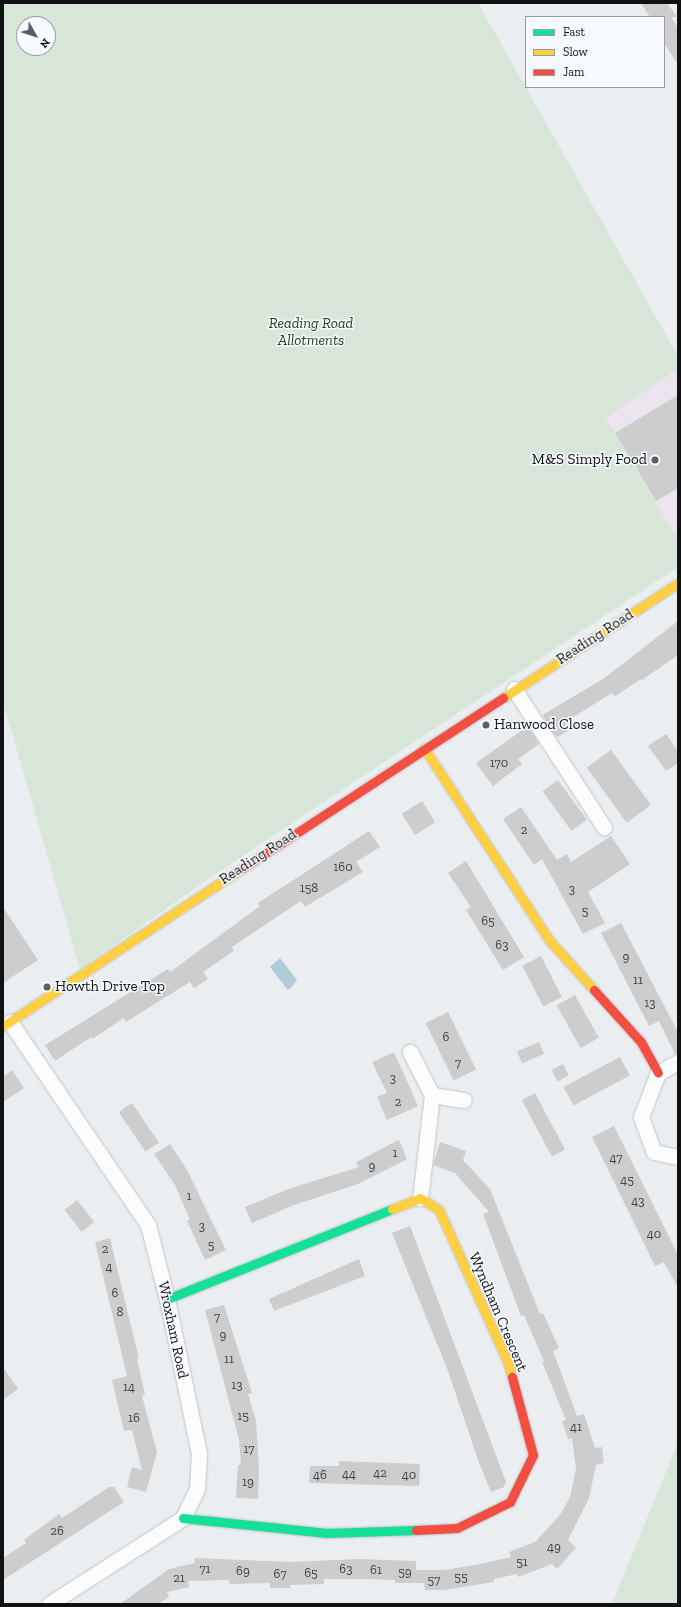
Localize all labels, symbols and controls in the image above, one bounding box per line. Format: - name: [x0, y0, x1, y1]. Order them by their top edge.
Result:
- north arrow: [16, 16, 56, 56]
- legend: [525, 16, 665, 88]
- text: Fast: [563, 25, 585, 39]
- text: N: [37, 36, 53, 51]
- text: Slow: [563, 45, 588, 59]
- text: Jam: [563, 65, 584, 79]
- park label: Reading Road Allotments: [269, 314, 353, 349]
- place label: M&S Simply Food: [531, 451, 647, 469]
- marker: M&S Simply Food: [650, 455, 660, 465]
- street label: Reading Road: [553, 605, 637, 669]
- place label: Hanwood Close: [494, 716, 594, 734]
- marker: Hanwood Close: [481, 720, 491, 730]
- house number: 170: [490, 755, 508, 771]
- house number: 2: [521, 822, 527, 838]
- street label: Reading Road: [216, 825, 300, 889]
- house number: 160: [333, 859, 353, 875]
- house number: 158: [300, 880, 318, 896]
- house number: 3: [569, 881, 575, 897]
- house number: 5: [582, 903, 588, 919]
- house number: 65: [481, 913, 495, 929]
- house number: 63: [495, 937, 509, 953]
- house number: 9: [623, 949, 629, 965]
- house number: 11: [633, 972, 643, 988]
- place label: Howth Drive Top: [55, 978, 165, 996]
- marker: Howth Drive Top: [42, 982, 52, 992]
- house number: 13: [644, 995, 656, 1011]
- house number: 6: [443, 1029, 449, 1045]
- house number: 7: [455, 1055, 461, 1071]
- house number: 3: [390, 1070, 396, 1086]
- house number: 2: [395, 1094, 401, 1110]
- house number: 1: [392, 1145, 398, 1161]
- house number: 47: [610, 1150, 622, 1166]
- house number: 9: [369, 1158, 375, 1174]
- house number: 45: [620, 1172, 634, 1188]
- house number: 1: [186, 1188, 192, 1204]
- house number: 43: [631, 1193, 645, 1209]
- house number: 3: [199, 1218, 205, 1234]
- house number: 40: [647, 1226, 661, 1242]
- house number: 5: [208, 1237, 214, 1253]
- house number: 2: [102, 1241, 108, 1257]
- street label: Wyndham Crescent: [465, 1250, 531, 1374]
- house number: 4: [105, 1259, 113, 1275]
- street label: Wroxham Road: [154, 1280, 192, 1380]
- house number: 6: [112, 1285, 118, 1301]
- house number: 8: [117, 1304, 123, 1320]
- house number: 7: [214, 1309, 220, 1325]
- house number: 9: [220, 1327, 226, 1343]
- house number: 11: [224, 1351, 234, 1367]
- house number: 13: [231, 1377, 243, 1393]
- house number: 14: [123, 1379, 135, 1395]
- house number: 15: [237, 1408, 249, 1424]
- house number: 16: [128, 1410, 140, 1426]
- house number: 41: [570, 1419, 582, 1435]
- house number: 17: [244, 1441, 254, 1457]
- house number: 42: [373, 1465, 387, 1481]
- house number: 44: [342, 1466, 356, 1482]
- house number: 46: [313, 1467, 327, 1483]
- house number: 40: [402, 1467, 416, 1483]
- house number: 19: [242, 1474, 254, 1490]
- house number: 26: [50, 1523, 64, 1539]
- house number: 49: [547, 1539, 561, 1555]
- house number: 51: [516, 1554, 528, 1570]
- house number: 71: [199, 1561, 211, 1577]
- house number: 63: [339, 1561, 353, 1577]
- house number: 61: [370, 1562, 382, 1578]
- house number: 69: [236, 1563, 250, 1579]
- house number: 59: [398, 1564, 412, 1580]
- house number: 65: [304, 1565, 318, 1581]
- house number: 67: [273, 1566, 287, 1582]
- house number: 55: [454, 1569, 468, 1585]
- house number: 21: [173, 1570, 185, 1586]
- house number: 57: [428, 1572, 440, 1588]

